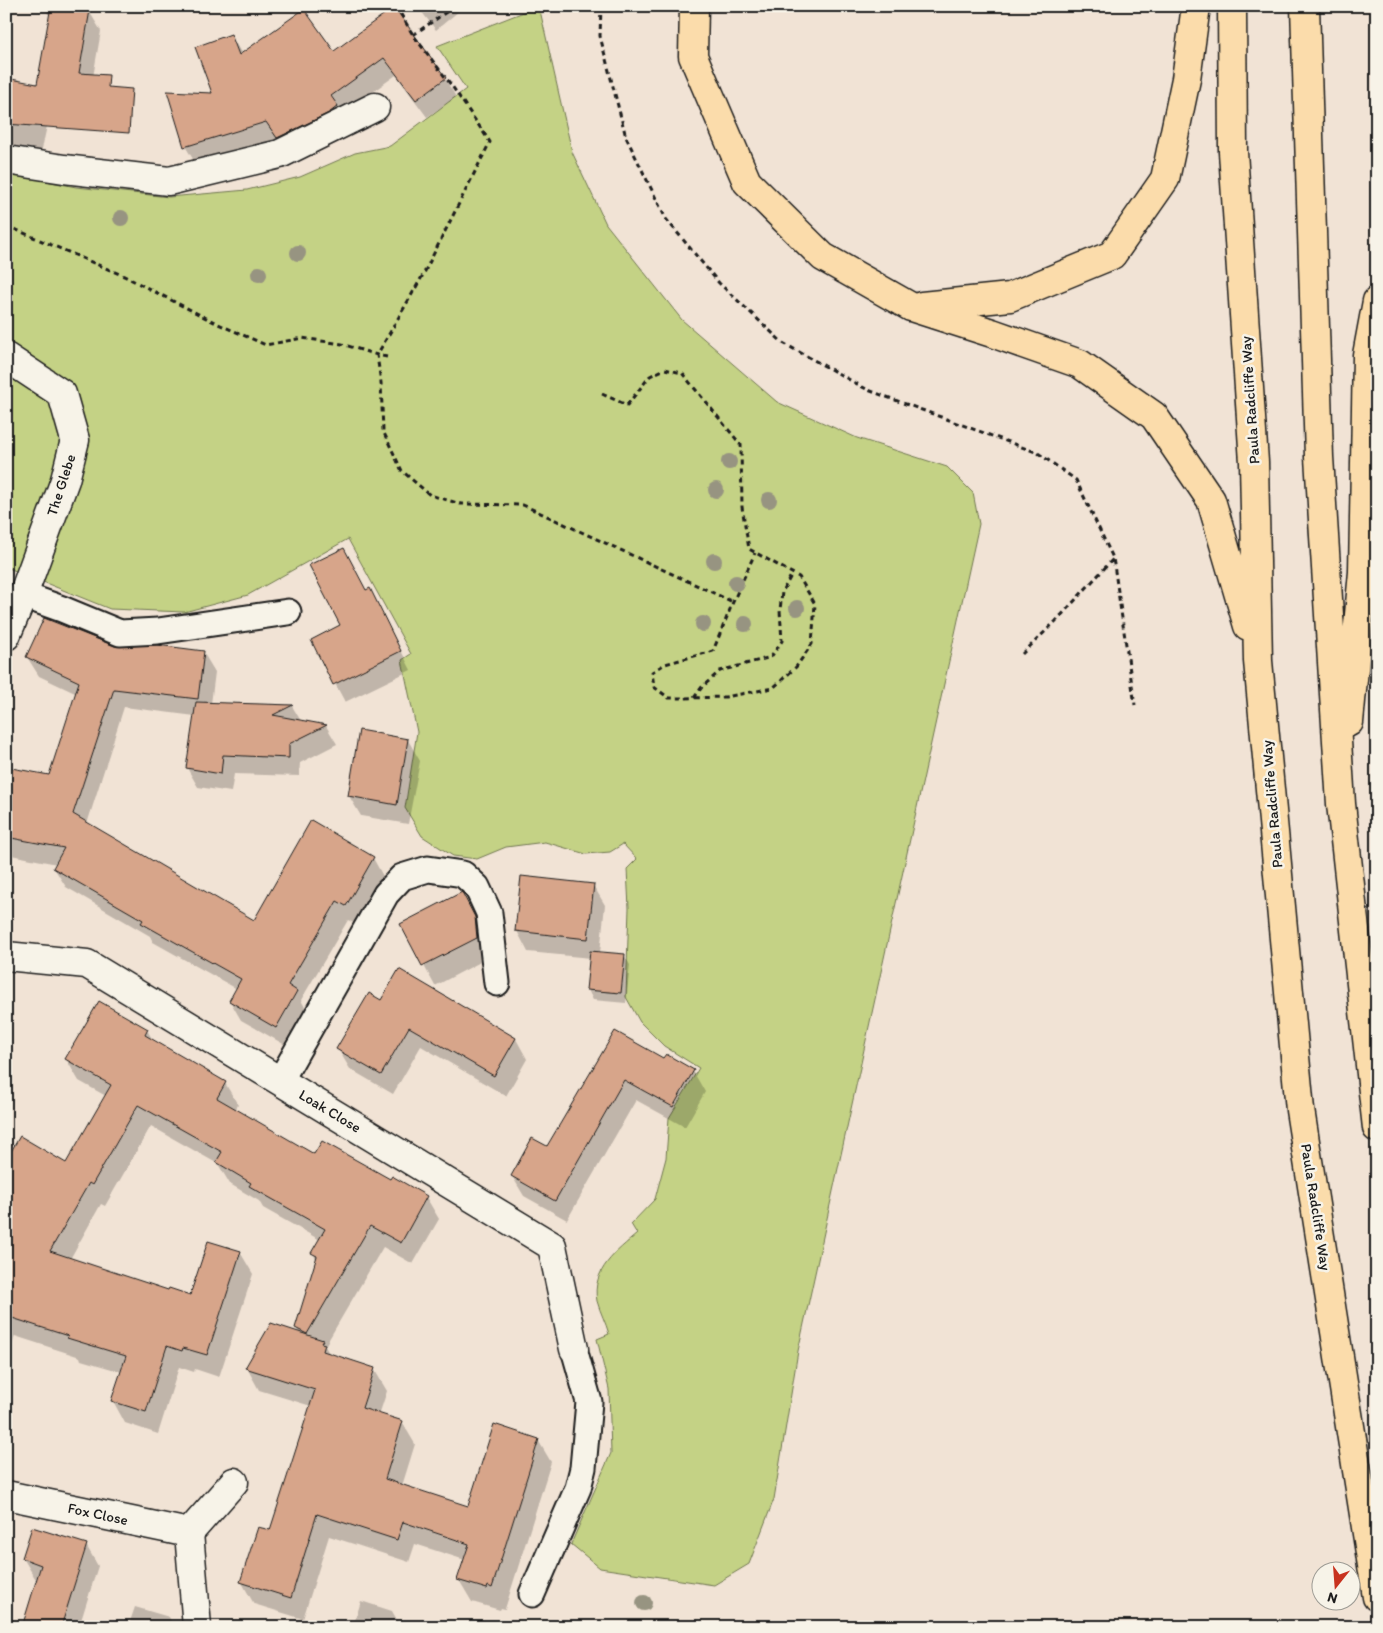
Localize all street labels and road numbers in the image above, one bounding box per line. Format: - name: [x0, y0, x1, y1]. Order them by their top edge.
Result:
- street label: Paula Radcliffe Way: [1237, 335, 1263, 465]
- street label: The Glebe: [43, 452, 79, 518]
- street label: Paula Radcliffe Way: [1257, 739, 1287, 869]
- street label: Loak Close: [296, 1085, 364, 1137]
- street label: Paula Radcliffe Way: [1297, 1142, 1335, 1272]
- street label: Fox Close: [66, 1499, 130, 1529]

